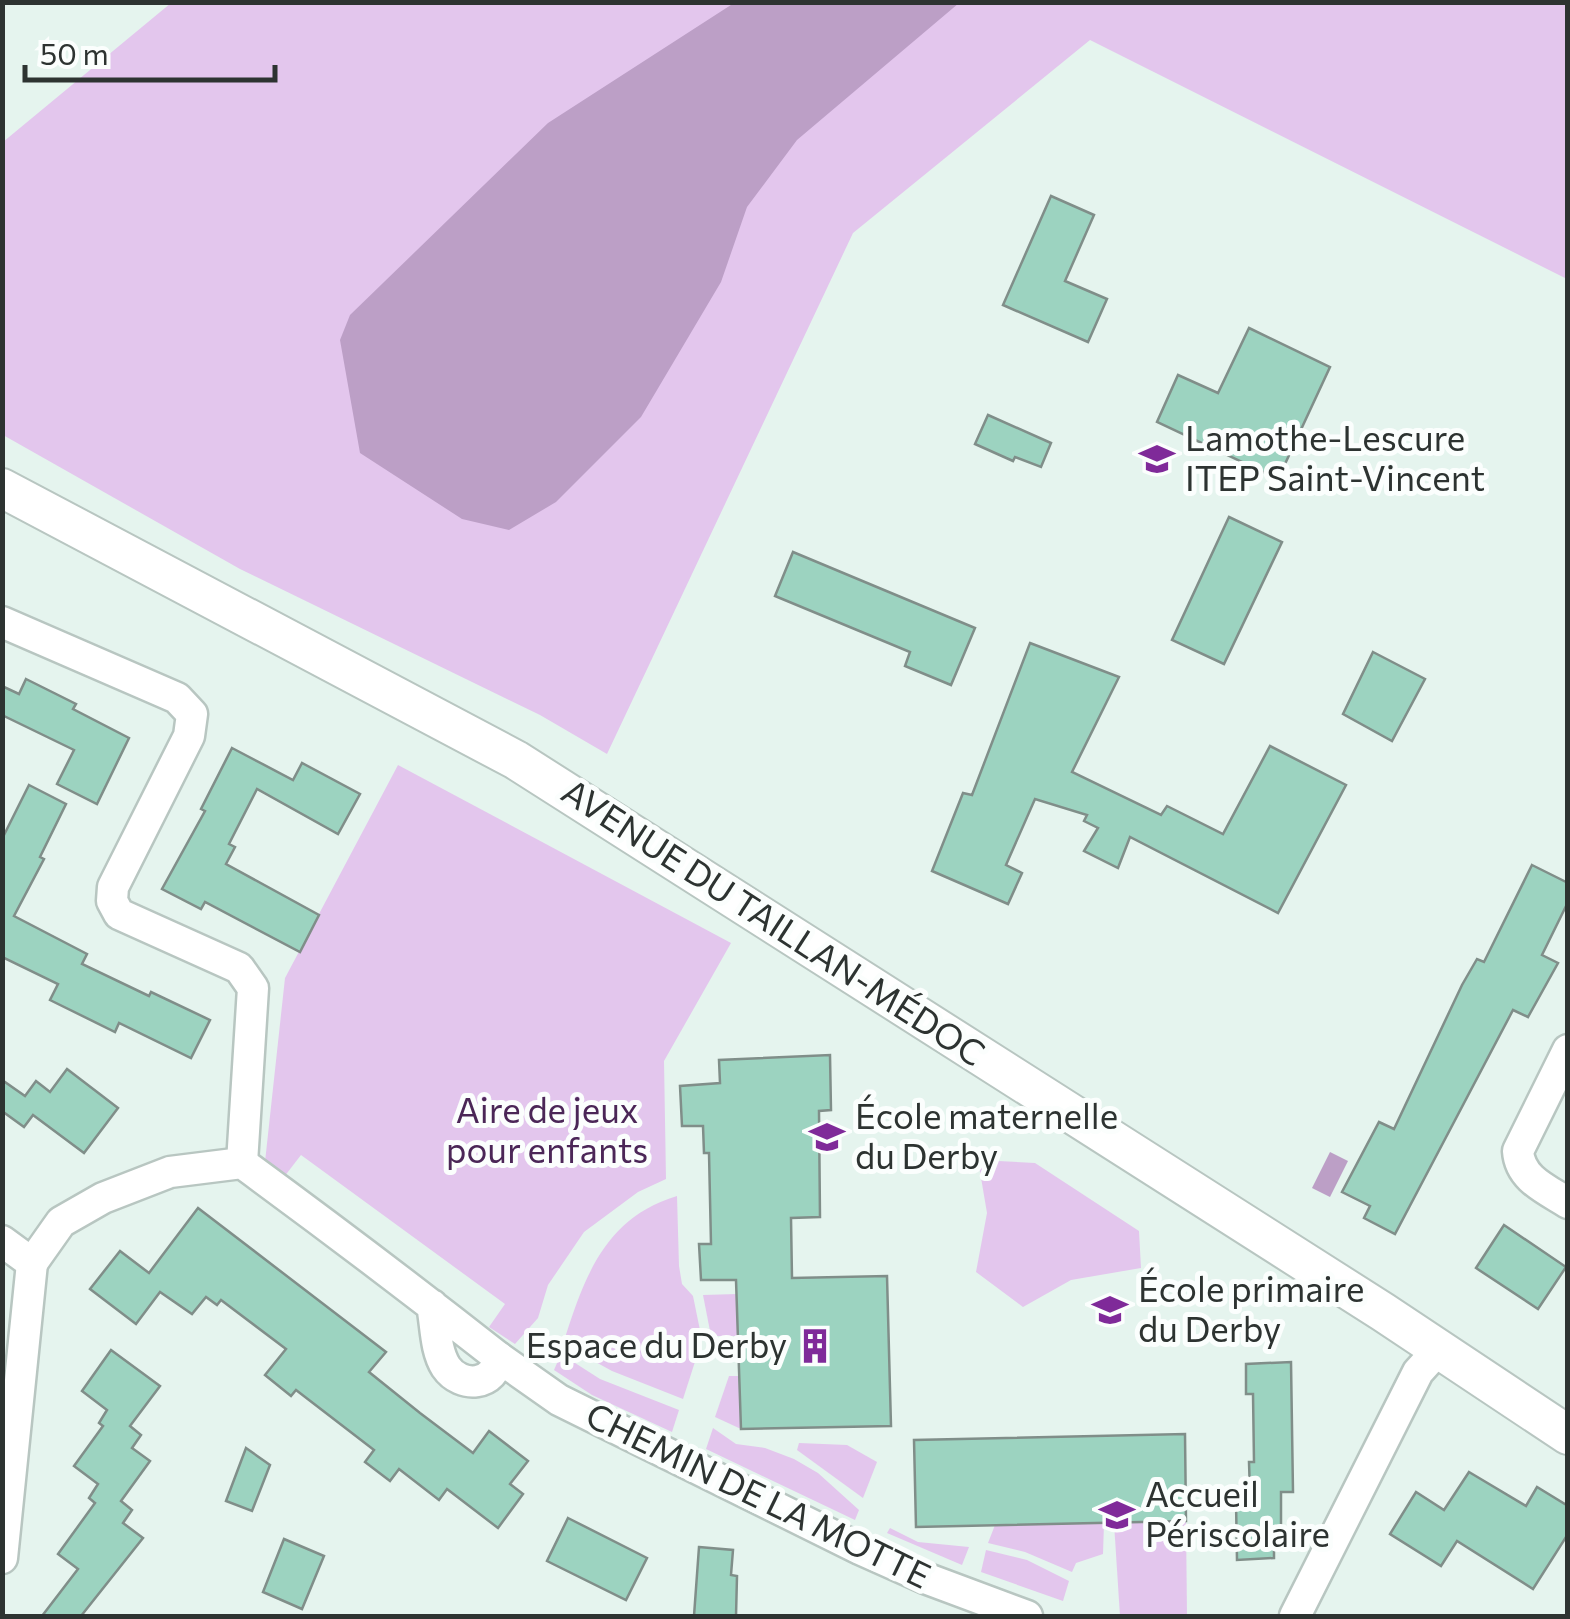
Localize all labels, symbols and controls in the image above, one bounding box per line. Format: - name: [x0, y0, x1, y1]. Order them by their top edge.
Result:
- scale bar: [25, 20, 275, 82]
- text: 50 m: [40, 34, 109, 71]
- place label: Lamothe-Lescure ITEP Saint-Vincent: [1185, 415, 1485, 498]
- school or university icon: Lamothe-Lescure ITEP Saint-Vincent: [1138, 440, 1176, 478]
- street label: AVENUE DU TAILLAN-MÉDOC: [555, 768, 994, 1074]
- park label: Aire de jeux pour enfants: [446, 1087, 648, 1170]
- place label: École maternelle du Derby: [855, 1093, 1118, 1176]
- school or university icon: École maternelle du Derby: [808, 1118, 846, 1156]
- place label: École primaire du Derby: [1138, 1266, 1364, 1349]
- school or university icon: École primaire du Derby: [1091, 1291, 1129, 1329]
- place label: Espace du Derby: [526, 1322, 787, 1365]
- building icon: Espace du Derby: [796, 1327, 834, 1365]
- street label: CHEMIN DE LA MOTTE: [580, 1392, 938, 1596]
- place label: Accueil Périscolaire: [1145, 1471, 1330, 1554]
- school or university icon: Accueil Périscolaire: [1098, 1496, 1136, 1534]

